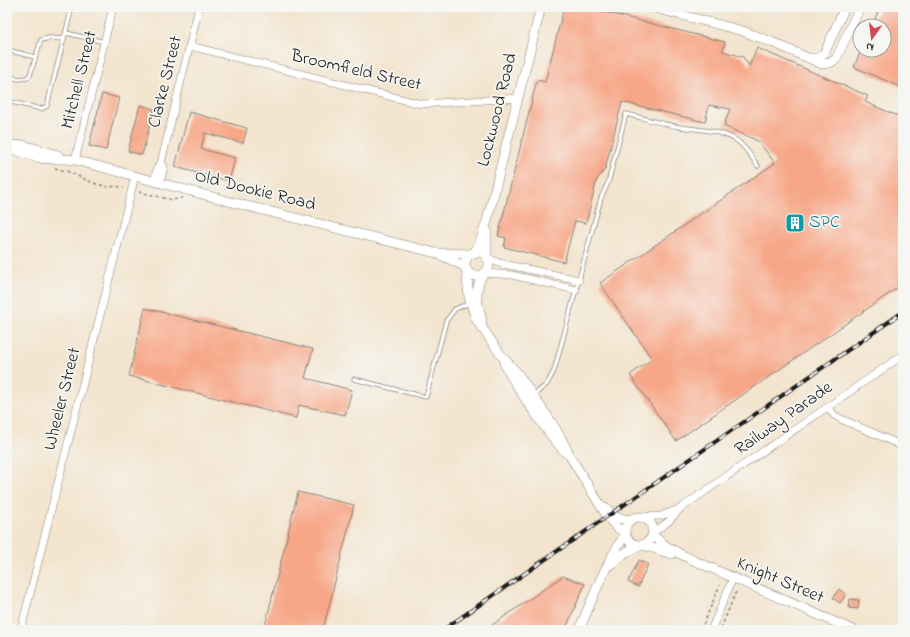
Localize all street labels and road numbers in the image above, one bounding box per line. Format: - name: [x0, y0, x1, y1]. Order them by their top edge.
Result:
- street label: Mitchell Street: [55, 28, 105, 132]
- street label: Clarke Street: [142, 33, 190, 131]
- street label: Broomfield Street: [287, 43, 424, 99]
- street label: Lockwood Road: [471, 51, 525, 169]
- street label: Old Dookie Road: [192, 163, 318, 219]
- street label: Wheeler Street: [38, 345, 88, 453]
- street label: Railway Parade: [730, 375, 839, 462]
- street label: Knight Street: [732, 551, 828, 612]

